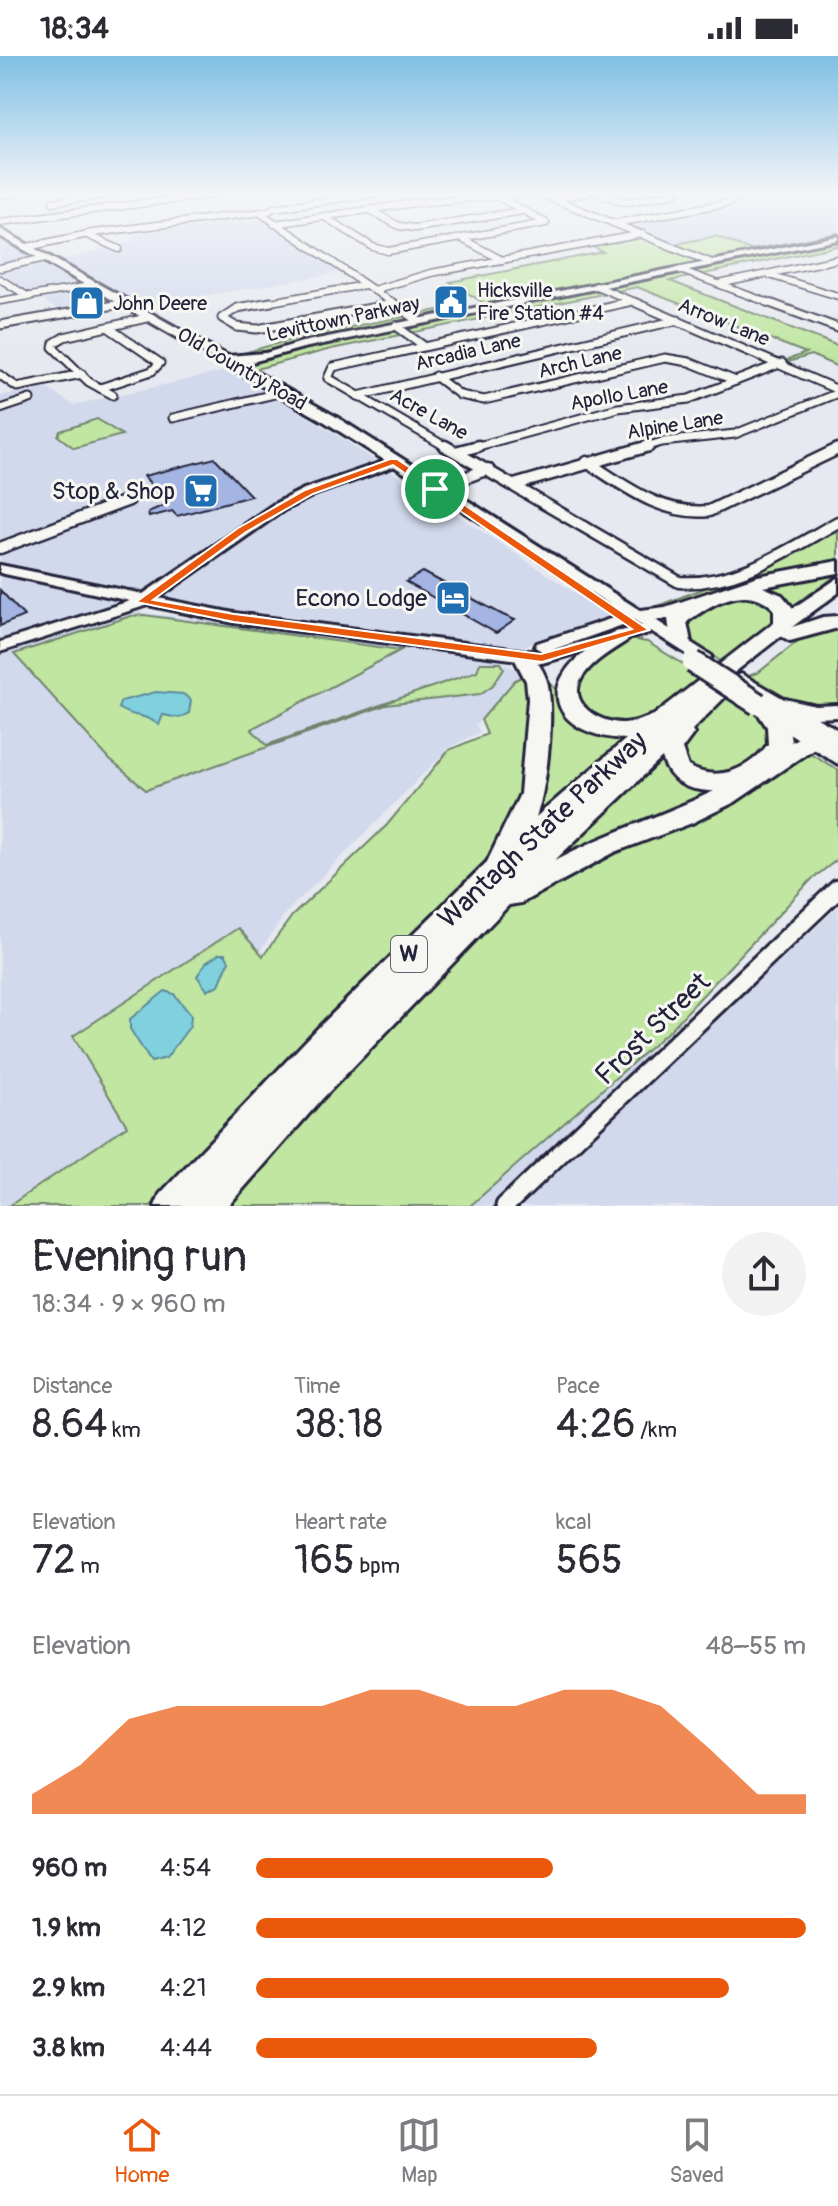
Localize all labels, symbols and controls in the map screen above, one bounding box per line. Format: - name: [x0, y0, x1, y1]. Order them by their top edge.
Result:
- text: 18:34: [40, 10, 109, 47]
- place label: Hicksville Fire Station #4: [477, 278, 604, 326]
- public building icon: Hicksville Fire Station #4: [432, 283, 470, 321]
- shop icon: John Deere: [68, 284, 106, 322]
- street label: Levittown Parkway: [264, 290, 422, 347]
- place label: John Deere: [113, 291, 207, 316]
- street label: Arrow Lane: [675, 292, 773, 352]
- street label: Old Country Road: [173, 322, 311, 416]
- street label: Arcadia Lane: [413, 328, 523, 376]
- street label: Arch Lane: [536, 340, 624, 384]
- street label: Apollo Lane: [568, 374, 670, 416]
- street label: Acre Lane: [386, 382, 472, 446]
- street label: Alpine Lane: [625, 405, 725, 445]
- pin: [401, 455, 469, 523]
- icon: arrive: [413, 467, 457, 511]
- supermarket icon: Stop & Shop: [182, 472, 220, 510]
- place label: Stop & Shop: [52, 477, 175, 506]
- hotel icon: Econo Lodge: [434, 579, 472, 617]
- place label: Econo Lodge: [296, 584, 427, 613]
- street label: Wantagh State Parkway: [431, 724, 655, 936]
- road number: W: [391, 936, 427, 972]
- street label: Frost Street: [588, 965, 719, 1093]
- text: Evening run: [32, 1230, 247, 1285]
- button: share: [722, 1232, 806, 1316]
- text: 18:34 · 9 × 960 m: [32, 1288, 225, 1320]
- text: Distance: [32, 1372, 112, 1400]
- text: Time: [294, 1372, 340, 1400]
- text: Pace: [556, 1372, 600, 1400]
- text: 8.64: [32, 1400, 107, 1449]
- text: 38:18: [294, 1400, 383, 1449]
- text: 4:26: [556, 1400, 636, 1449]
- text: km: [107, 1416, 141, 1444]
- text: /km: [636, 1416, 677, 1444]
- text: Elevation: [32, 1508, 116, 1536]
- text: Heart rate: [294, 1508, 387, 1536]
- text: kcal: [556, 1508, 592, 1536]
- text: 72: [32, 1536, 76, 1585]
- text: 165: [294, 1536, 355, 1585]
- text: 565: [556, 1536, 623, 1585]
- text: m: [76, 1552, 100, 1580]
- text: bpm: [355, 1552, 400, 1580]
- text: Elevation: [32, 1630, 131, 1662]
- text: 48–55 m: [706, 1630, 806, 1662]
- text: 960 m: [32, 1852, 107, 1884]
- text: 4:54: [160, 1852, 211, 1884]
- text: 1.9 km: [32, 1912, 101, 1944]
- text: 4:12: [160, 1912, 207, 1944]
- text: 2.9 km: [32, 1972, 105, 2004]
- text: 4:21: [160, 1972, 207, 2004]
- text: 3.8 km: [32, 2032, 105, 2064]
- text: 4:44: [160, 2032, 212, 2064]
- tab: Home: [114, 2113, 169, 2189]
- tab: Map: [397, 2113, 441, 2189]
- tab: Saved: [669, 2113, 724, 2189]

